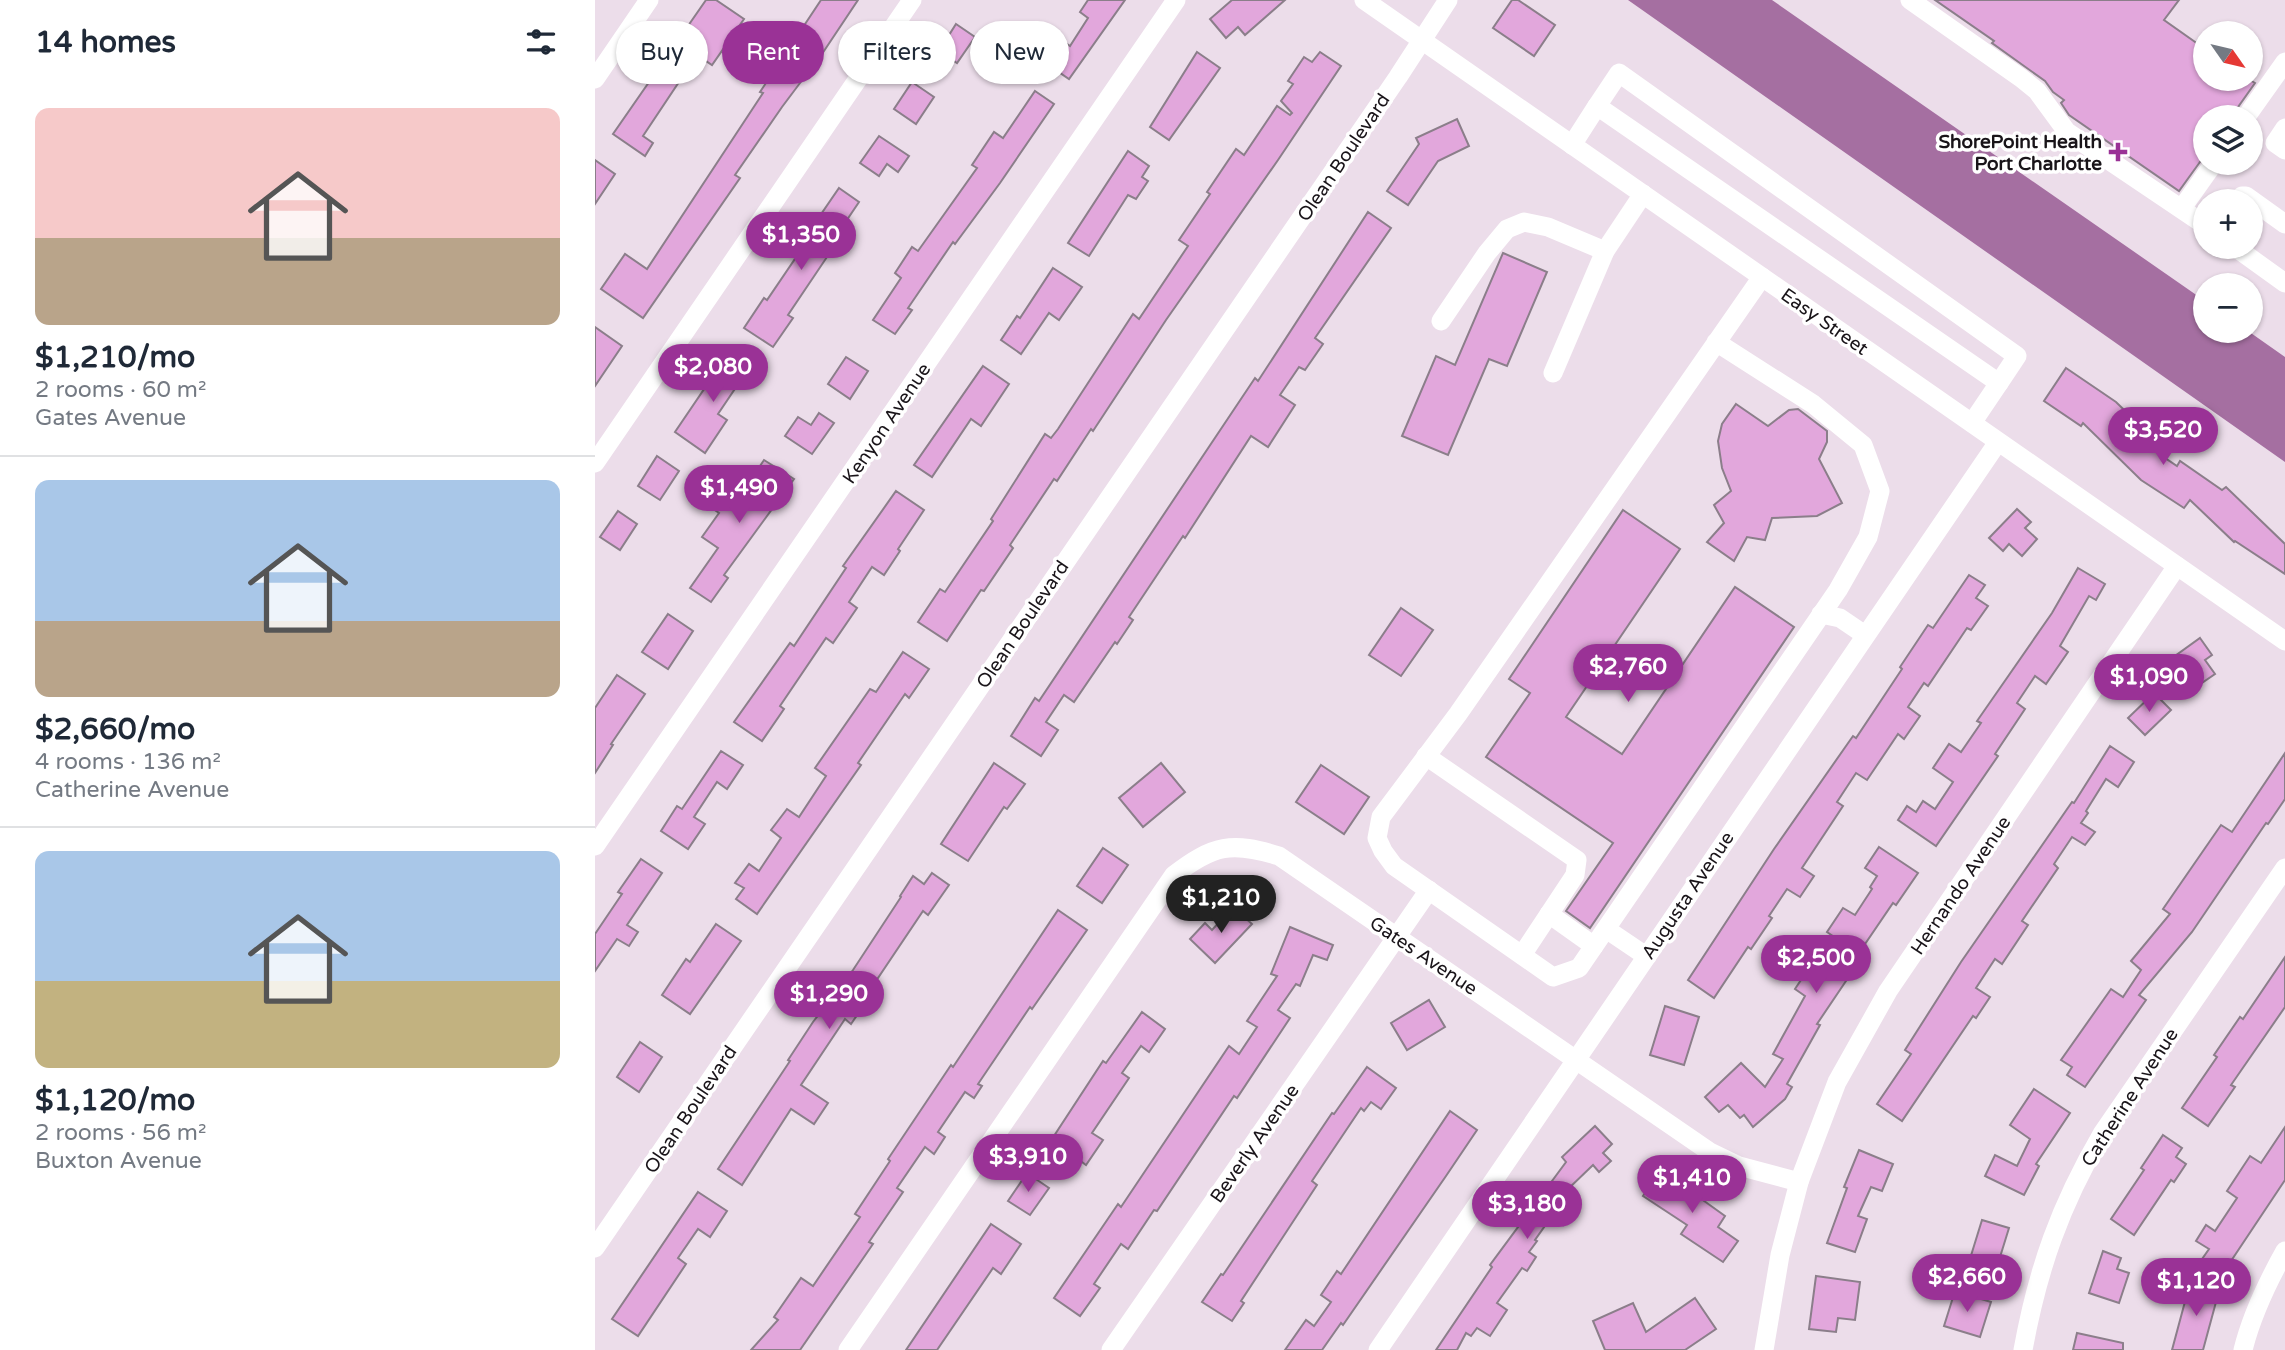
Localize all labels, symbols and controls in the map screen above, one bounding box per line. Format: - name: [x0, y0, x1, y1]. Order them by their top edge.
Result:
- chip: Buy: [616, 21, 708, 84]
- chip: Rent: [722, 21, 824, 84]
- chip: Filters: [838, 21, 956, 84]
- chip: New: [970, 21, 1069, 84]
- north arrow: [2193, 21, 2263, 91]
- map controls: [2193, 21, 2263, 343]
- icon: filters: [522, 23, 560, 61]
- text: 14 homes: [35, 24, 176, 61]
- street label: Olean Boulevard: [1293, 90, 1395, 226]
- button: layers: [2193, 105, 2263, 175]
- place label: ShorePoint Health Port Charlotte: [1938, 131, 2102, 175]
- marker: ShorePoint Health Port Charlotte: [2108, 142, 2128, 162]
- icon: home: [235, 153, 361, 279]
- button: +: [2193, 189, 2263, 259]
- pin: $1,350: [744, 212, 858, 272]
- text: $1,350: [762, 221, 840, 249]
- button: −: [2193, 273, 2263, 343]
- street label: Easy Street: [1777, 284, 1872, 360]
- text: $1,210/mo: [35, 339, 195, 376]
- pin: $2,080: [656, 344, 770, 404]
- text: $2,080: [674, 353, 752, 381]
- street label: Kenyon Avenue: [838, 359, 935, 488]
- text: 2 rooms · 60 m²: [35, 376, 206, 404]
- text: Gates Avenue: [35, 404, 186, 432]
- pin: $3,520: [2106, 407, 2220, 467]
- text: $3,520: [2124, 416, 2202, 444]
- pin: $1,490: [682, 466, 796, 525]
- text: $1,490: [700, 474, 778, 502]
- icon: home: [235, 525, 361, 651]
- street label: Olean Boulevard: [972, 557, 1074, 693]
- pin: $2,760: [1571, 644, 1685, 704]
- text: $2,760: [1589, 653, 1667, 681]
- pin: $1,090: [2092, 654, 2206, 714]
- text: $1,090: [2110, 663, 2188, 691]
- text: $2,660/mo: [35, 711, 195, 748]
- text: 4 rooms · 136 m²: [35, 748, 221, 776]
- text: Catherine Avenue: [35, 776, 229, 804]
- street label: Hernando Avenue: [1906, 812, 2015, 959]
- street label: Augusta Avenue: [1637, 828, 1739, 963]
- pin: $1,210: [1164, 876, 1278, 935]
- text: $1,210: [1182, 884, 1260, 912]
- icon: home: [235, 896, 361, 1022]
- street label: Gates Avenue: [1366, 912, 1481, 1000]
- pin: $2,500: [1759, 936, 1873, 995]
- text: $2,500: [1777, 944, 1855, 972]
- pin: $1,290: [772, 972, 886, 1031]
- text: $1,290: [790, 980, 868, 1008]
- street label: Catherine Avenue: [2077, 1024, 2183, 1171]
- street label: Olean Boulevard: [640, 1042, 742, 1178]
- street label: Beverly Avenue: [1206, 1080, 1304, 1207]
- text: $1,120/mo: [35, 1082, 195, 1119]
- text: 2 rooms · 56 m²: [35, 1119, 206, 1147]
- pin: $3,910: [971, 1134, 1085, 1194]
- text: $3,910: [989, 1143, 1067, 1171]
- text: Buxton Avenue: [35, 1147, 202, 1175]
- pin: $1,410: [1635, 1156, 1749, 1215]
- text: $1,410: [1653, 1164, 1731, 1192]
- pin: $3,180: [1470, 1182, 1584, 1241]
- text: $3,180: [1488, 1190, 1566, 1218]
- pin: $2,660: [1910, 1254, 2024, 1314]
- pin: $1,120: [2139, 1258, 2253, 1318]
- text: $2,660: [1928, 1263, 2006, 1291]
- text: $1,120: [2157, 1267, 2235, 1295]

